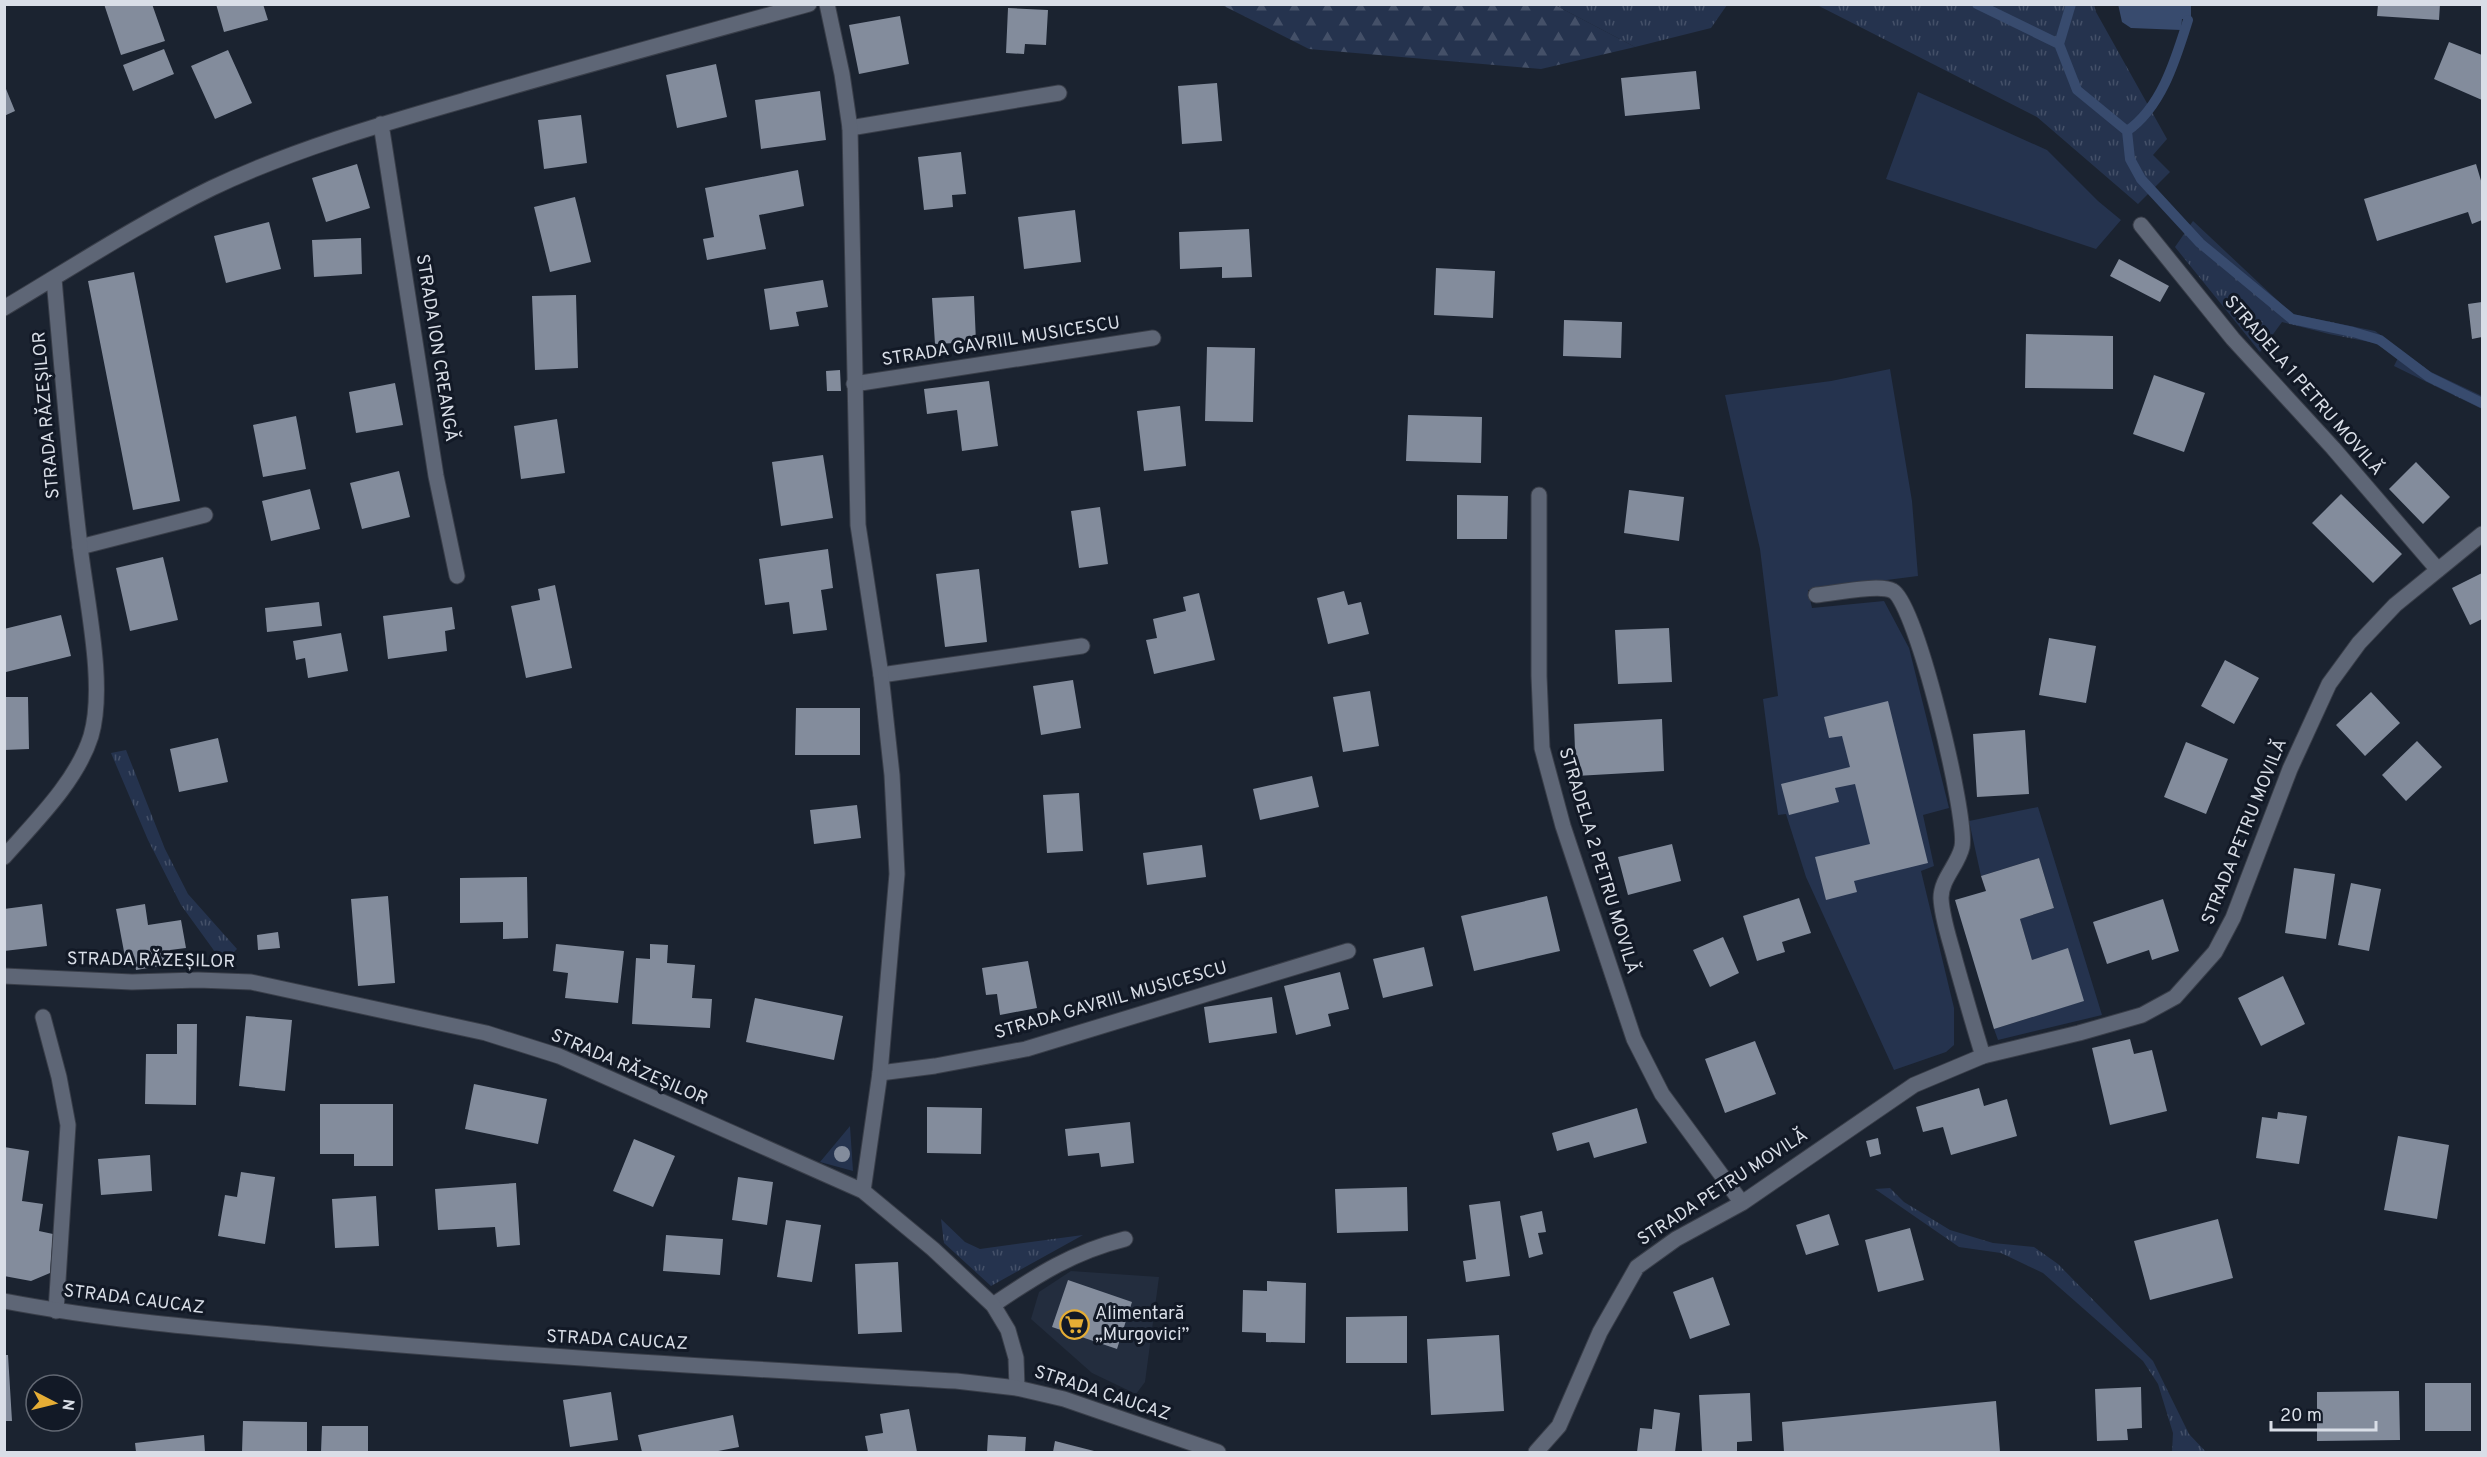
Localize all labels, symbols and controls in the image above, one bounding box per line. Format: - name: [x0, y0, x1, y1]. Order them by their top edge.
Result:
- street label: STRADA ION CREANGĂ: [410, 252, 464, 443]
- street label: STRADELA 1 PETRU MOVILĂ: [2219, 290, 2389, 481]
- street label: STRADA GAVRIIL MUSICESCU: [880, 312, 1122, 372]
- street label: STRADA RĂZEȘILOR: [26, 330, 66, 500]
- street label: STRADA PETRU MOVILĂ: [2195, 735, 2293, 928]
- street label: STRADELA 2 PETRU MOVILĂ: [1553, 744, 1645, 977]
- street label: STRADA RĂZEȘILOR: [67, 946, 235, 974]
- street label: STRADA GAVRIIL MUSICESCU: [992, 957, 1230, 1045]
- street label: STRADA RĂZEȘILOR: [547, 1023, 712, 1111]
- street label: STRADA PETRU MOVILĂ: [1632, 1123, 1812, 1252]
- street label: STRADA CAUCAZ: [62, 1280, 206, 1320]
- place label: Alimentară „Murgovici”: [1095, 1303, 1189, 1347]
- supermarket icon: Alimentară „Murgovici”: [1058, 1308, 1090, 1340]
- street label: STRADA CAUCAZ: [546, 1326, 688, 1356]
- street label: STRADA CAUCAZ: [1031, 1361, 1173, 1427]
- north arrow: [24, 1373, 84, 1433]
- scale bar: [2271, 1394, 2376, 1432]
- text: N: [56, 1398, 78, 1412]
- text: 20 m: [2280, 1405, 2322, 1428]

